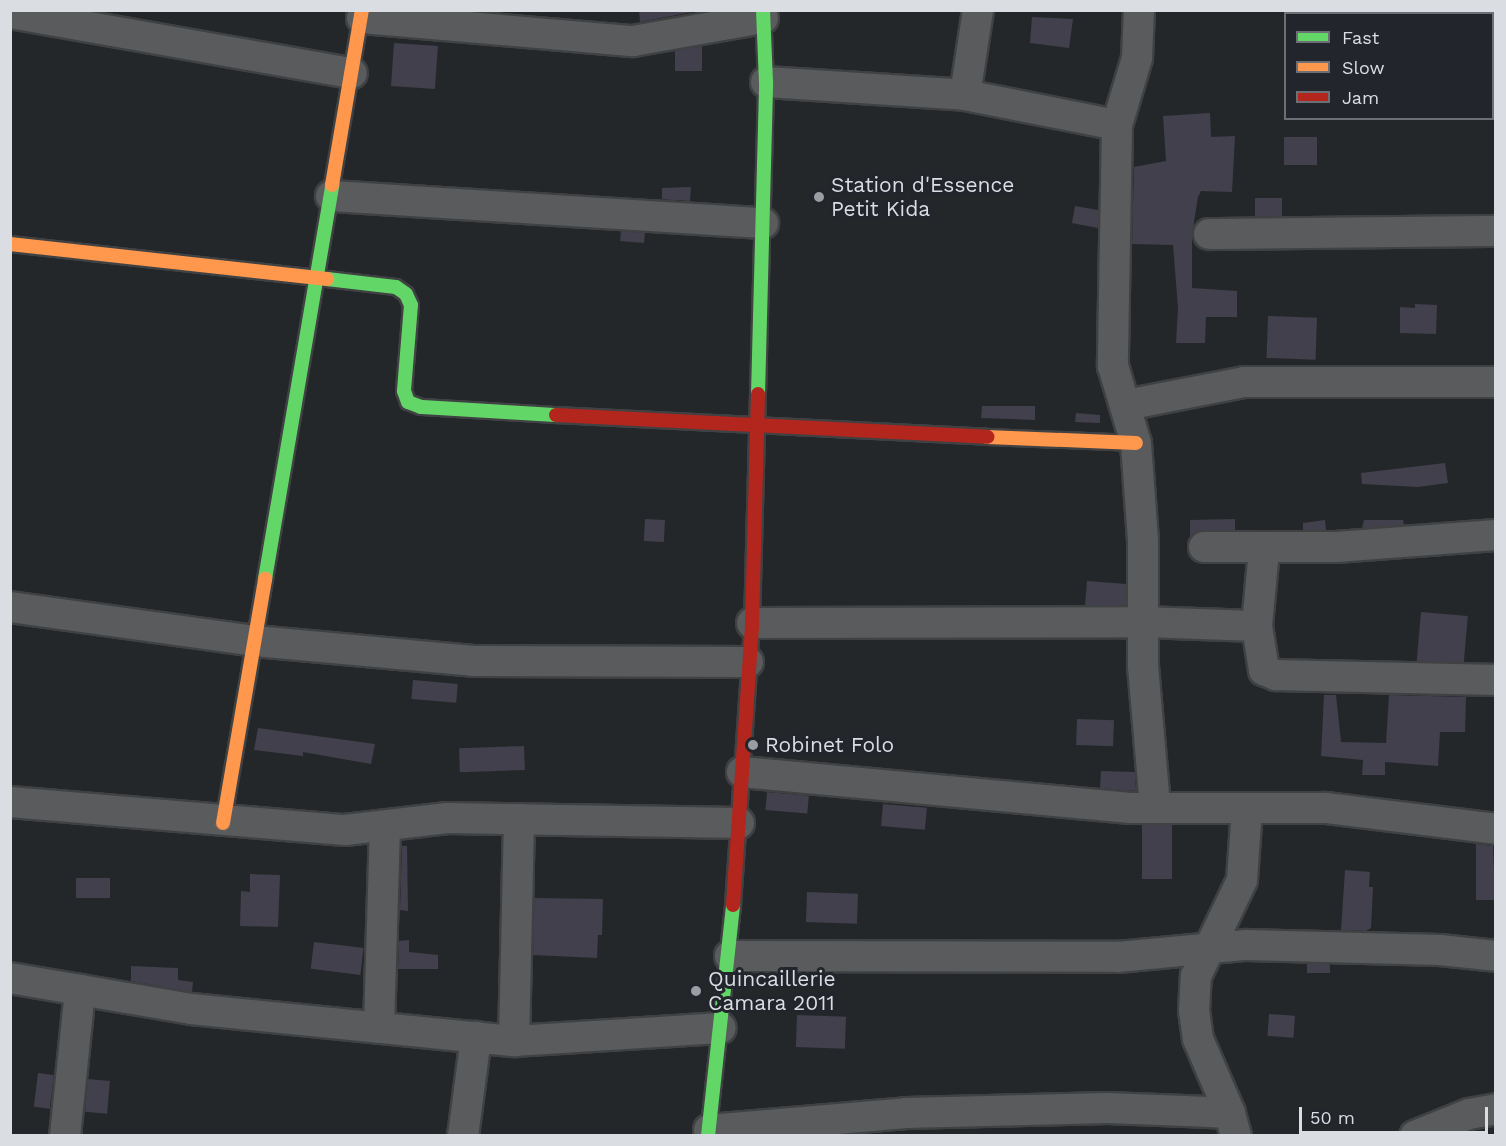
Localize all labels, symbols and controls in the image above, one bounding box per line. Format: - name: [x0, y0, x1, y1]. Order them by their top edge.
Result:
- legend: [1284, 12, 1494, 120]
- text: Fast: [1342, 27, 1379, 48]
- text: Slow: [1342, 57, 1385, 78]
- text: Jam: [1342, 87, 1379, 108]
- place label: Station d'Essence Petit Kida: [831, 172, 1014, 222]
- marker: Station d'Essence Petit Kida: [812, 190, 826, 204]
- place label: Robinet Folo: [765, 732, 894, 758]
- marker: Robinet Folo: [746, 738, 760, 752]
- place label: Quincaillerie Camara 2011: [708, 966, 836, 1016]
- marker: Quincaillerie Camara 2011: [689, 984, 703, 998]
- scale bar: [1302, 1095, 1491, 1133]
- text: 50 m: [1310, 1107, 1355, 1128]

